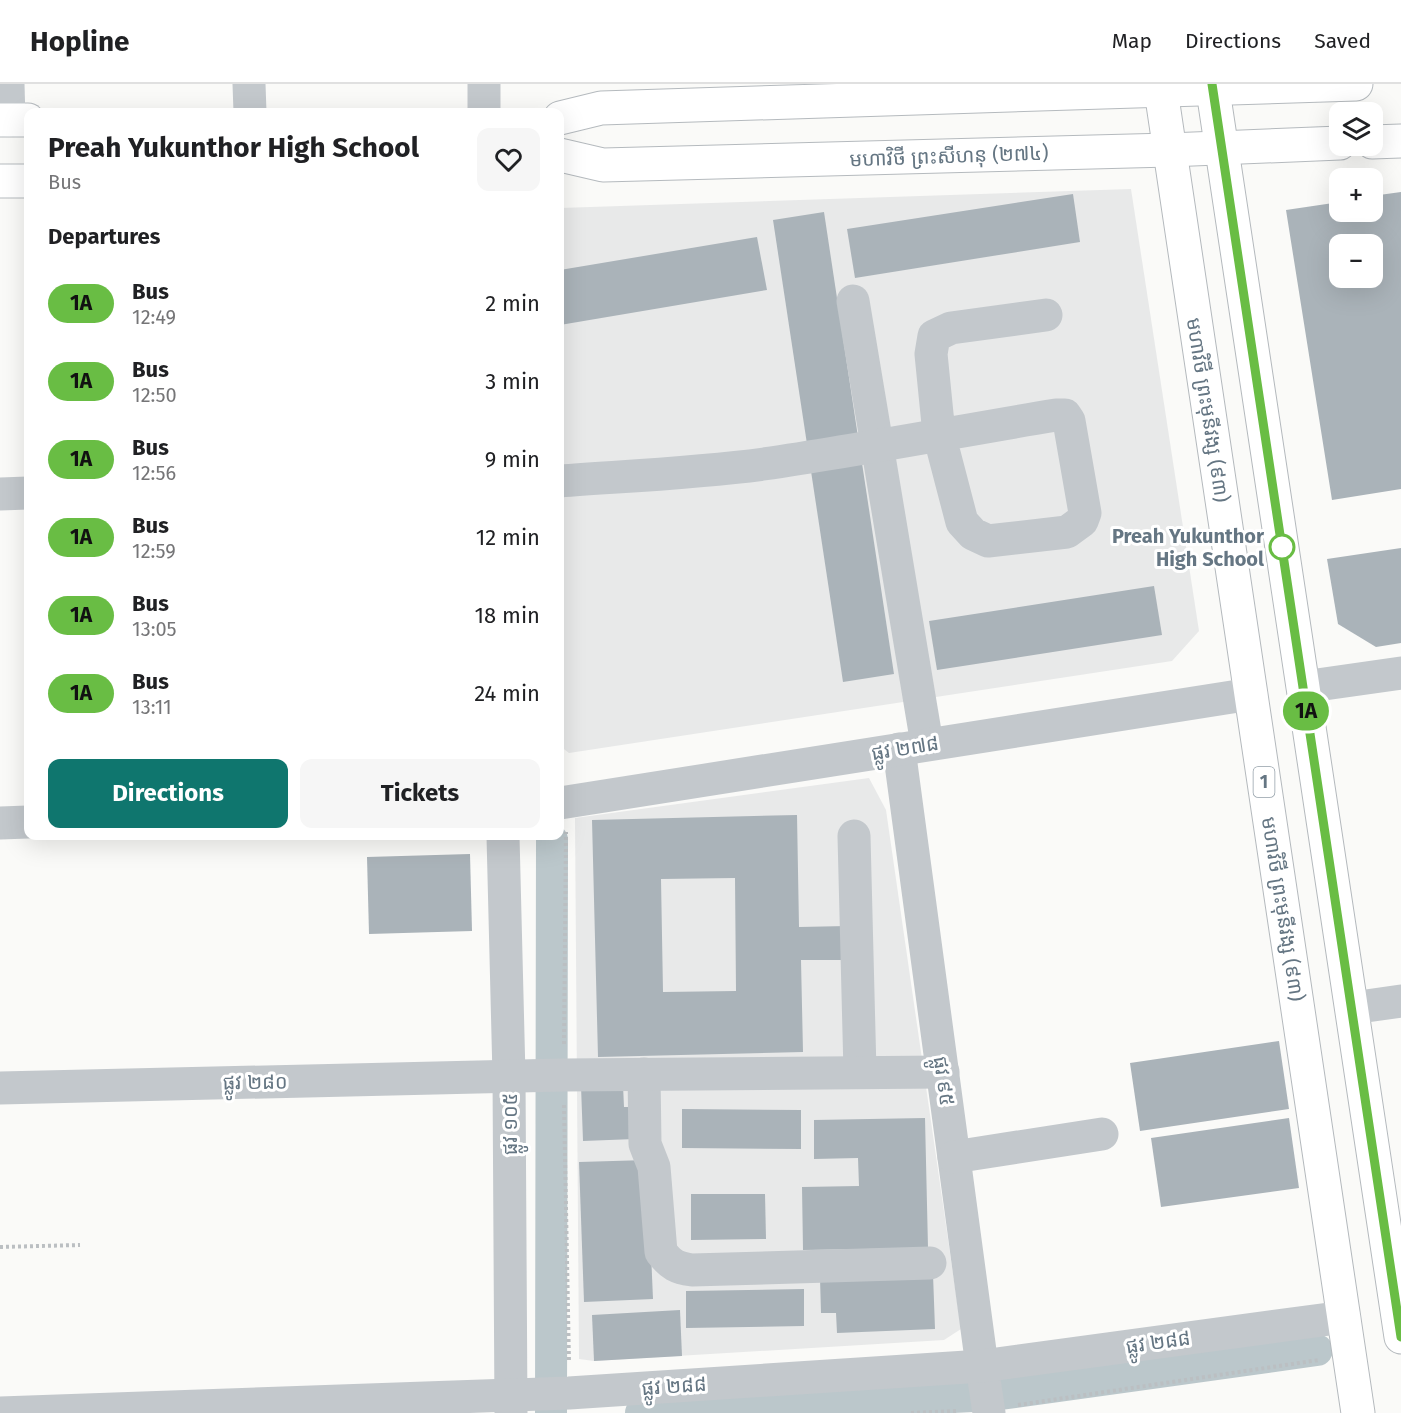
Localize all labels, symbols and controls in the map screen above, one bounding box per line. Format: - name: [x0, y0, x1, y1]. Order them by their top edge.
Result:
- text: Hopline: [30, 25, 130, 58]
- text: Map: [1112, 28, 1152, 54]
- text: Directions: [1185, 28, 1281, 54]
- text: Saved: [1314, 28, 1371, 54]
- map controls: [1329, 102, 1383, 288]
- button: layers: [1329, 102, 1383, 156]
- button: heart: [477, 128, 540, 191]
- text: Preah Yukunthor High School: [48, 131, 419, 164]
- street label: មហាវិថី ព្រះសីហនុ (២៧៤): [849, 140, 1049, 173]
- button: +: [1329, 168, 1383, 222]
- text: Bus: [48, 170, 81, 194]
- text: Departures: [48, 223, 160, 250]
- button: −: [1329, 234, 1383, 288]
- text: Bus: [132, 278, 169, 305]
- text: 1A: [70, 290, 92, 316]
- text: 2 min: [485, 290, 540, 317]
- text: 12:49: [132, 305, 176, 329]
- street label: មហាវិថី ព្រះមុនីវង្ស (៩៣): [1180, 316, 1235, 504]
- text: Bus: [132, 356, 169, 383]
- text: 1A: [70, 368, 92, 394]
- text: 3 min: [485, 368, 540, 395]
- text: 12:50: [132, 383, 177, 407]
- text: Bus: [132, 434, 169, 461]
- text: 1A: [70, 446, 92, 472]
- text: 9 min: [485, 446, 540, 473]
- text: 12:56: [132, 461, 176, 485]
- text: Bus: [132, 512, 169, 539]
- text: 1A: [70, 524, 92, 550]
- text: 12 min: [476, 524, 540, 551]
- place label: Preah Yukunthor High School: [1112, 524, 1265, 571]
- marker: Preah Yukunthor High School: [1269, 534, 1295, 560]
- text: 12:59: [132, 539, 176, 563]
- text: Bus: [132, 590, 169, 617]
- text: 1A: [70, 602, 92, 628]
- text: 18 min: [475, 602, 540, 629]
- text: 13:05: [132, 617, 177, 641]
- text: Bus: [132, 668, 169, 695]
- text: 1A: [70, 680, 92, 706]
- text: 24 min: [474, 680, 540, 707]
- line badge: 1A: [1279, 692, 1333, 730]
- text: 13:11: [132, 695, 172, 719]
- text: 1A: [1295, 698, 1317, 724]
- street label: ផ្លូវ ២៧៨: [870, 731, 941, 772]
- button: Directions: [48, 759, 288, 828]
- button: Tickets: [300, 759, 540, 828]
- road number: 1: [1254, 767, 1274, 797]
- street label: មហាវិថី ព្រះមុនីវង្ស (៩៣): [1255, 815, 1310, 1003]
- street label: ផ្លូវ ៩៥: [922, 1055, 959, 1108]
- street label: ផ្លូវ ២៨០: [222, 1069, 288, 1101]
- street label: ផ្លូវ ១០៥: [498, 1093, 529, 1155]
- street label: ផ្លូវ ២៨៨: [1124, 1326, 1193, 1365]
- street label: ផ្លូវ ២៨៨: [641, 1372, 708, 1407]

